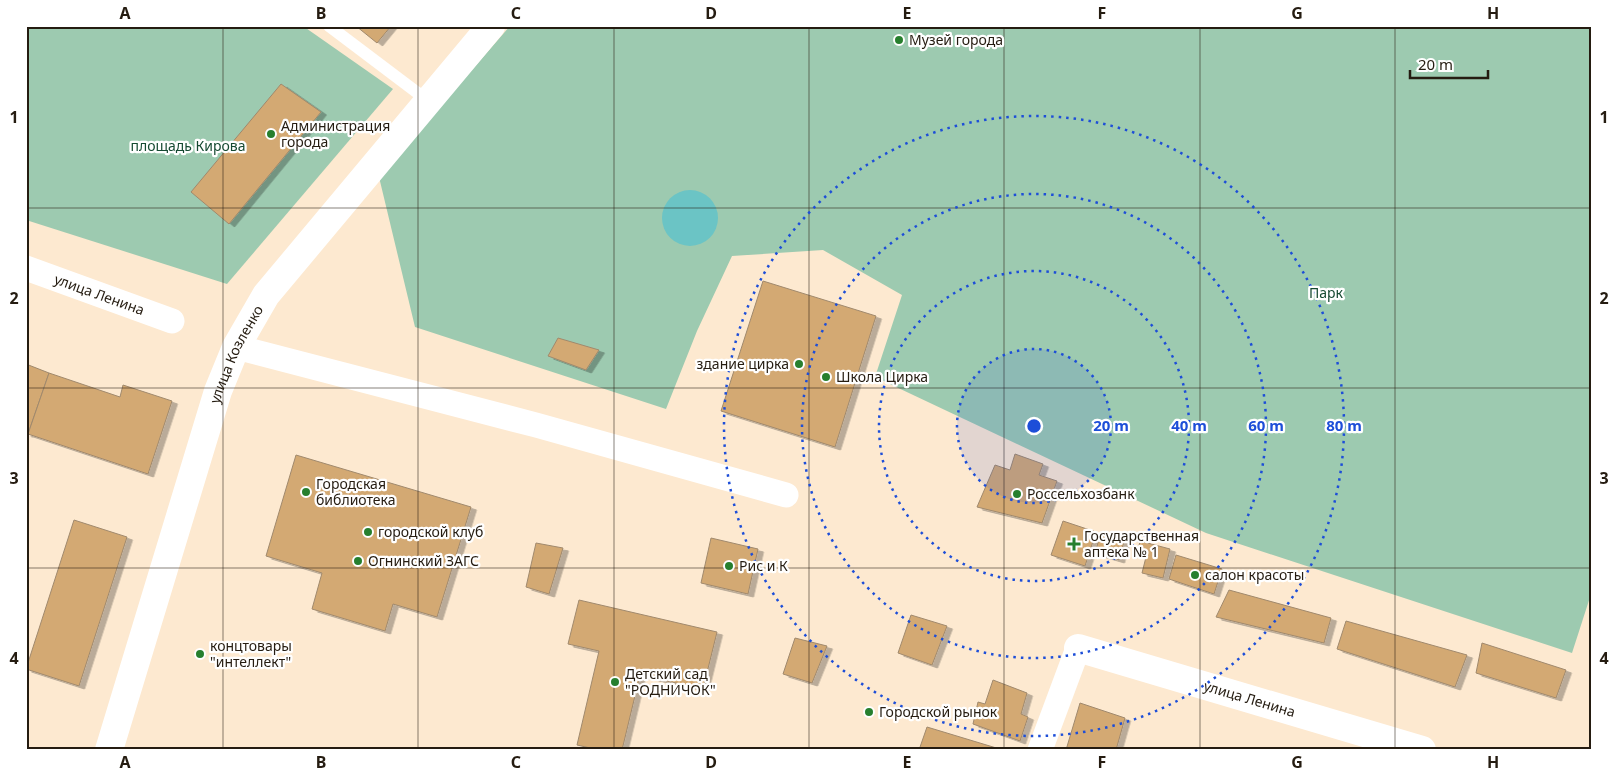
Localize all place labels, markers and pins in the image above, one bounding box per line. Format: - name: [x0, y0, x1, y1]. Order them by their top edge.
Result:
- place label: Музей города: [909, 30, 1003, 49]
- marker: Музей города: [893, 34, 905, 46]
- place label: Администрация города: [281, 116, 390, 151]
- marker: Администрация города: [265, 128, 277, 140]
- place label: здание цирка: [697, 354, 789, 373]
- marker: здание цирка: [793, 358, 805, 370]
- place label: Школа Цирка: [836, 367, 928, 386]
- marker: Школа Цирка: [820, 371, 832, 383]
- centre of rings: [1025, 417, 1043, 435]
- place label: Городская библиотека: [316, 474, 396, 509]
- place label: Россельхозбанк: [1027, 484, 1135, 503]
- marker: Городская библиотека: [300, 486, 312, 498]
- marker: Россельхозбанк: [1011, 488, 1023, 500]
- place label: городской клуб: [378, 522, 483, 541]
- marker: городской клуб: [362, 526, 374, 538]
- place label: Государственная аптека № 1: [1084, 526, 1199, 561]
- marker: Государственная аптека № 1: [1068, 538, 1080, 550]
- place label: Огнинский ЗАГС: [368, 551, 479, 570]
- marker: Огнинский ЗАГС: [352, 555, 364, 567]
- place label: Рис и К: [739, 556, 788, 575]
- marker: Рис и К: [723, 560, 735, 572]
- place label: салон красоты: [1205, 565, 1304, 584]
- marker: салон красоты: [1189, 569, 1201, 581]
- place label: концтовары "интеллект": [210, 636, 292, 671]
- marker: концтовары "интеллект": [194, 648, 206, 660]
- place label: Детский сад "РОДНИЧОК": [625, 664, 716, 699]
- marker: Детский сад "РОДНИЧОК": [609, 676, 621, 688]
- place label: Городской рынок: [879, 702, 998, 721]
- marker: Городской рынок: [863, 706, 875, 718]

